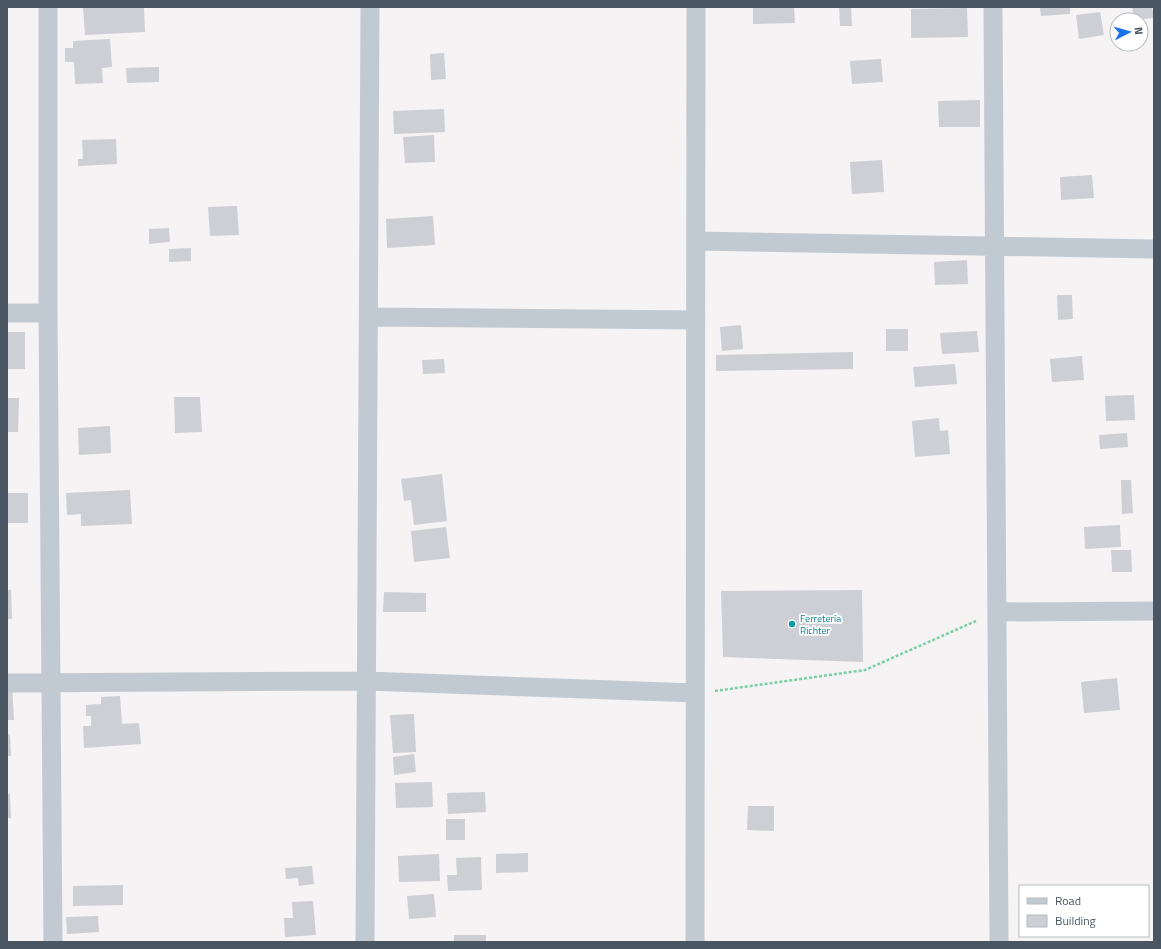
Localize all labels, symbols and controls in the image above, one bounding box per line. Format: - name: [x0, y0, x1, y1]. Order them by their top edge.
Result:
- north arrow: [1109, 12, 1149, 52]
- text: N: [1131, 26, 1147, 36]
- place label: Ferretería Richter: [800, 611, 841, 638]
- marker: Ferretería Richter: [787, 619, 797, 629]
- legend: [1019, 885, 1149, 937]
- text: Road: [1055, 891, 1081, 910]
- text: Building: [1055, 911, 1096, 930]

